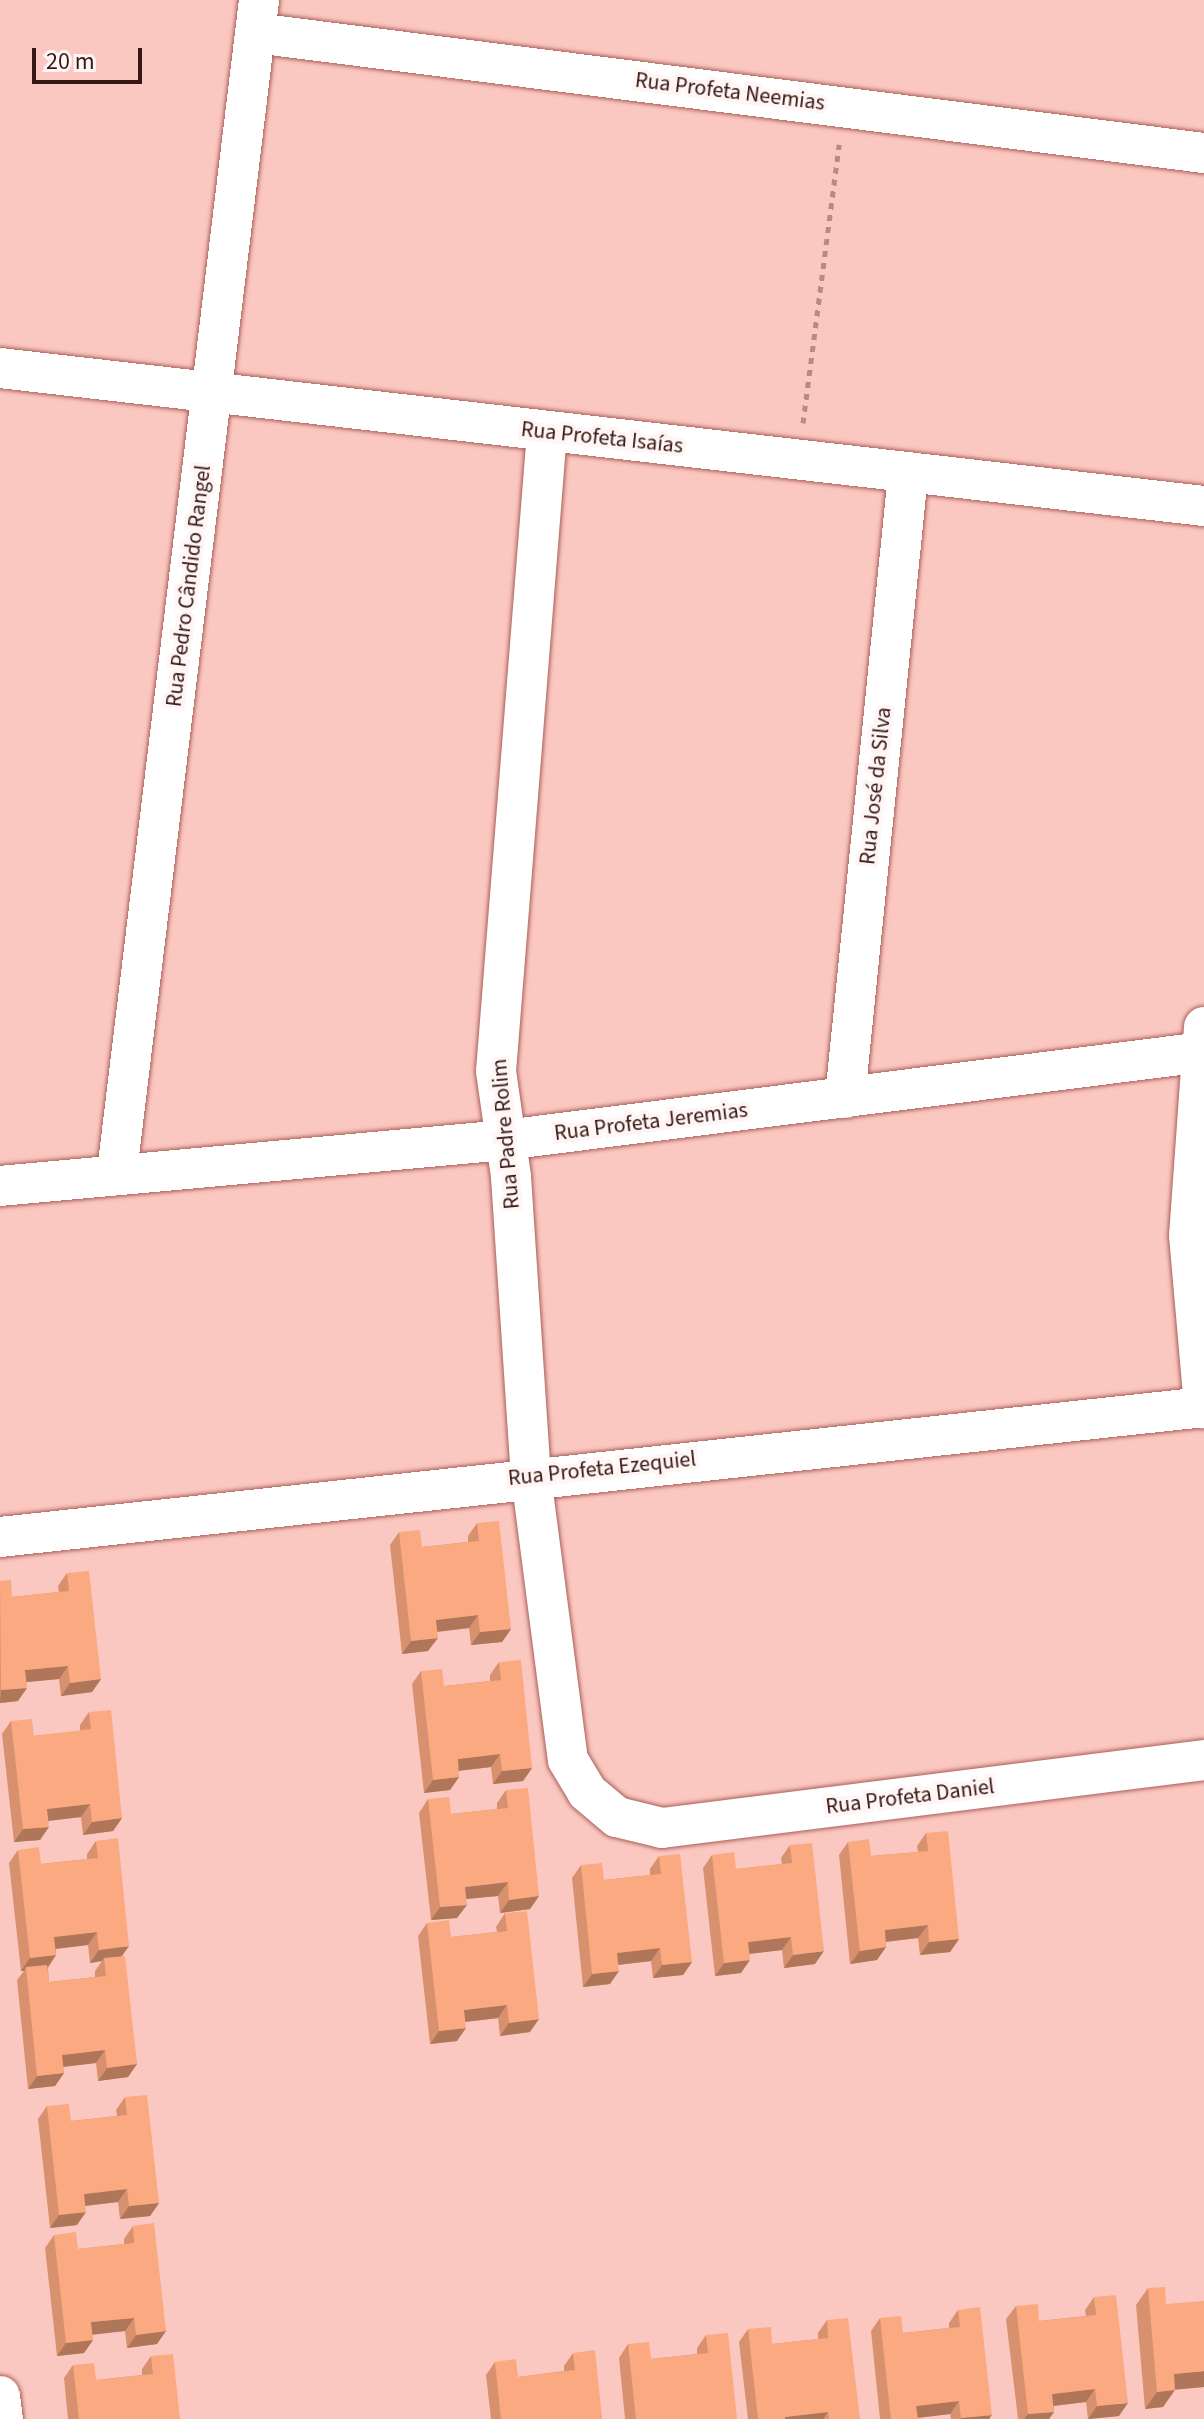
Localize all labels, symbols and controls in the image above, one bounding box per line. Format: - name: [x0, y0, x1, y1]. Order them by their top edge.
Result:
- scale bar: [36, 32, 146, 82]
- text: 20 m: [46, 44, 95, 79]
- street label: Rua Profeta Neemias: [634, 67, 826, 117]
- street label: Rua Profeta Isaías: [520, 416, 684, 460]
- street label: Rua Pedro Cândido Rangel: [161, 464, 217, 708]
- street label: Rua José da Silva: [855, 706, 897, 866]
- street label: Rua Padre Rolim: [486, 1058, 526, 1210]
- street label: Rua Profeta Jeremias: [553, 1097, 749, 1147]
- street label: Rua Profeta Ezequiel: [507, 1446, 697, 1492]
- street label: Rua Profeta Daniel: [824, 1774, 996, 1820]

